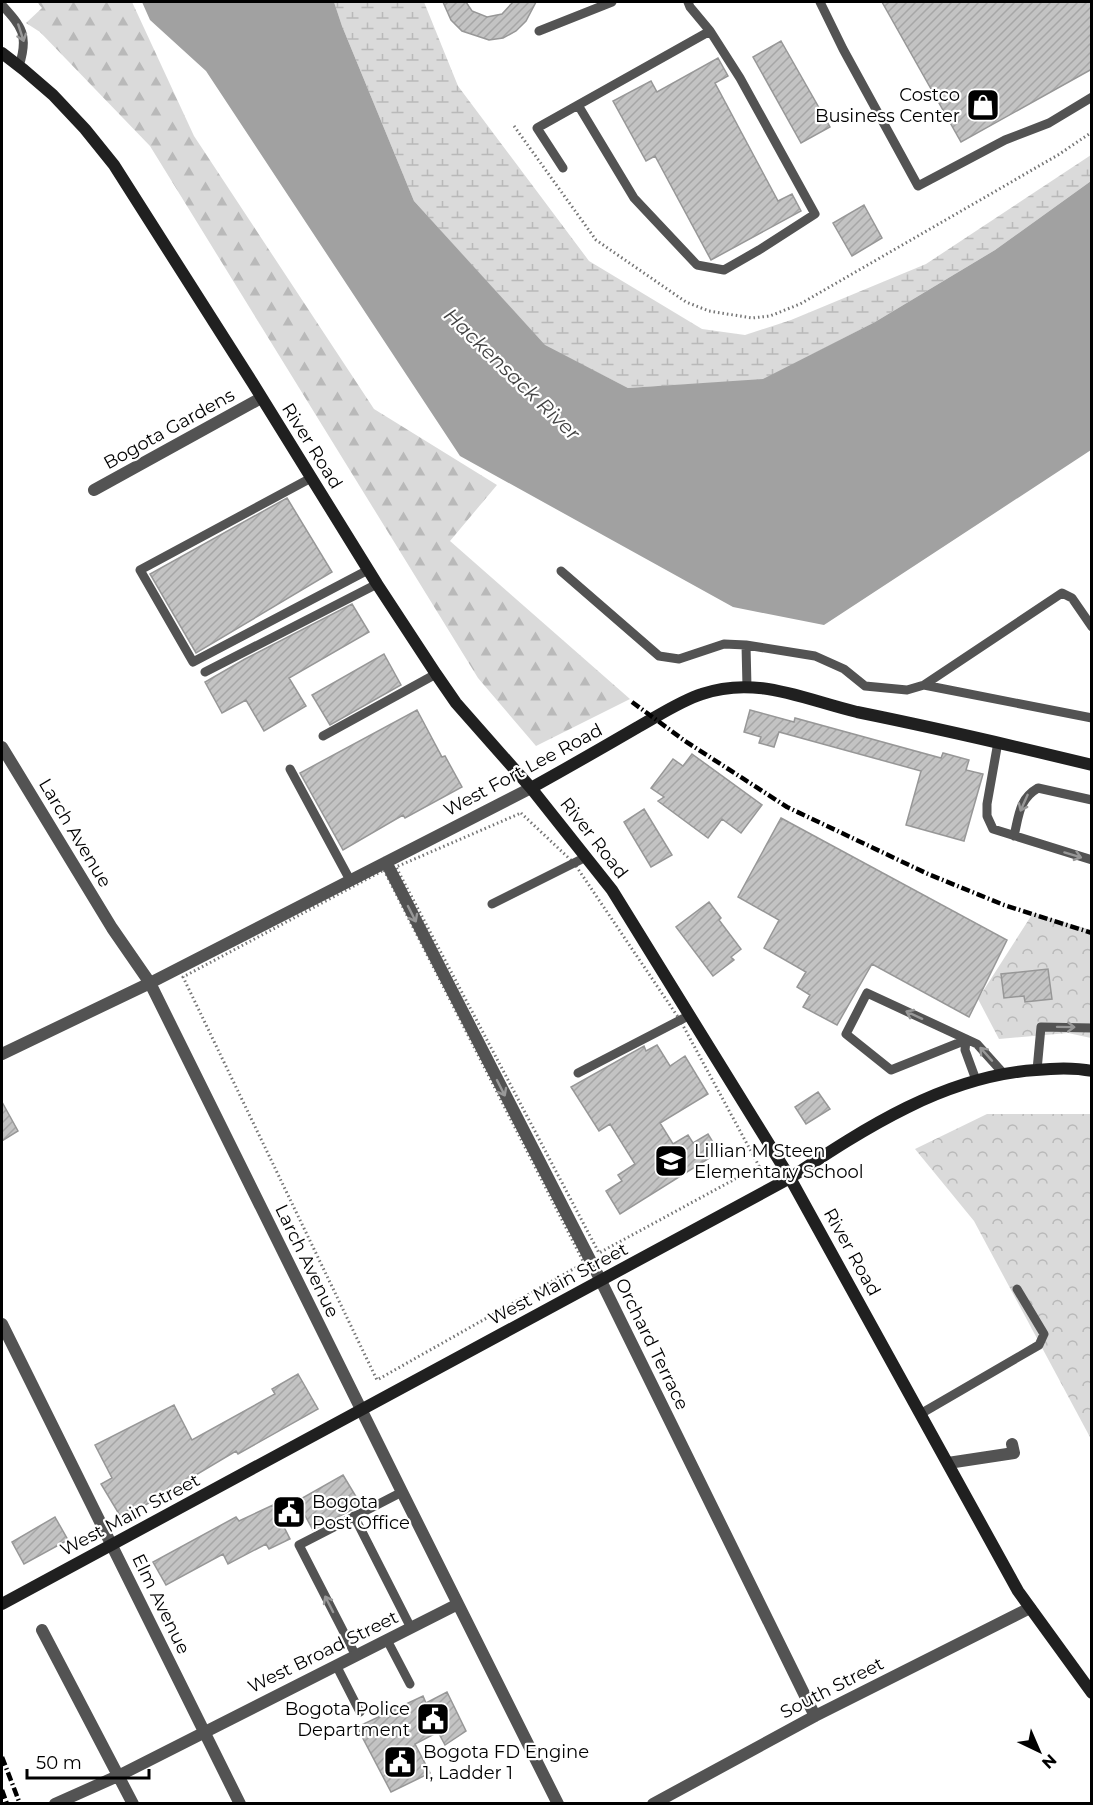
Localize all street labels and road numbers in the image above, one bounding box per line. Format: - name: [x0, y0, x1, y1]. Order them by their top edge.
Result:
- street label: Bogota Gardens: [100, 384, 239, 474]
- street label: River Road: [277, 399, 347, 493]
- street label: West Fort Lee Road: [440, 719, 606, 821]
- street label: Larch Avenue: [34, 775, 116, 891]
- street label: River Road: [555, 793, 633, 883]
- street label: Larch Avenue: [270, 1201, 344, 1321]
- street label: River Road: [819, 1204, 885, 1300]
- street label: West Main Street: [485, 1238, 631, 1330]
- street label: Orchard Terrace: [611, 1274, 694, 1414]
- street label: West Main Street: [57, 1469, 203, 1561]
- street label: Elm Avenue: [127, 1550, 195, 1658]
- street label: West Broad Street: [244, 1606, 402, 1698]
- street label: South Street: [777, 1653, 887, 1723]

